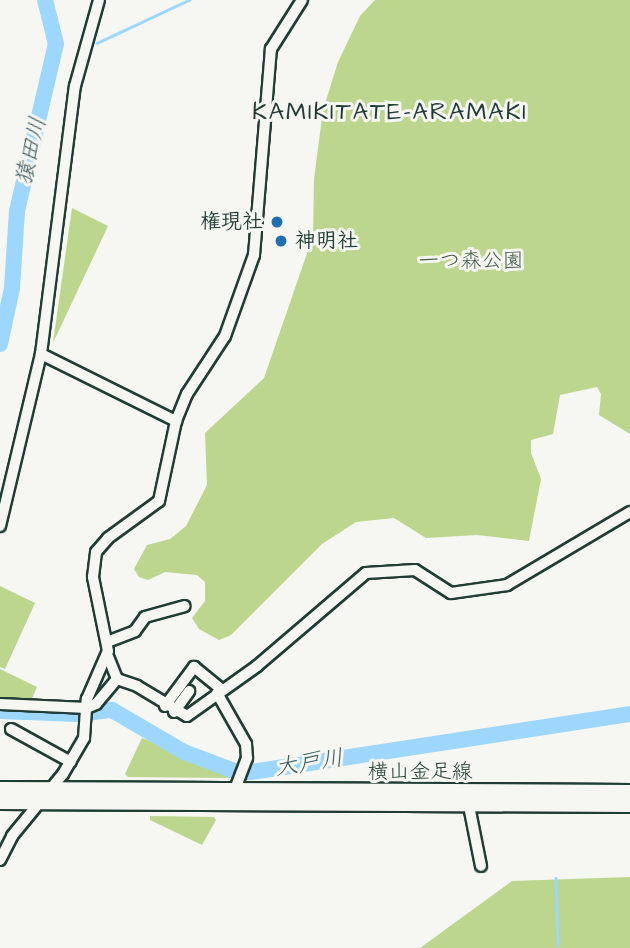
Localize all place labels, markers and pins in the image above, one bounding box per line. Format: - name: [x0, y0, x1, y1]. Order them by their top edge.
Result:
- place label: 権現社: [200, 209, 263, 235]
- marker: 権現社: [269, 214, 285, 230]
- place label: 神明社: [295, 228, 358, 254]
- marker: 神明社: [273, 233, 289, 249]

